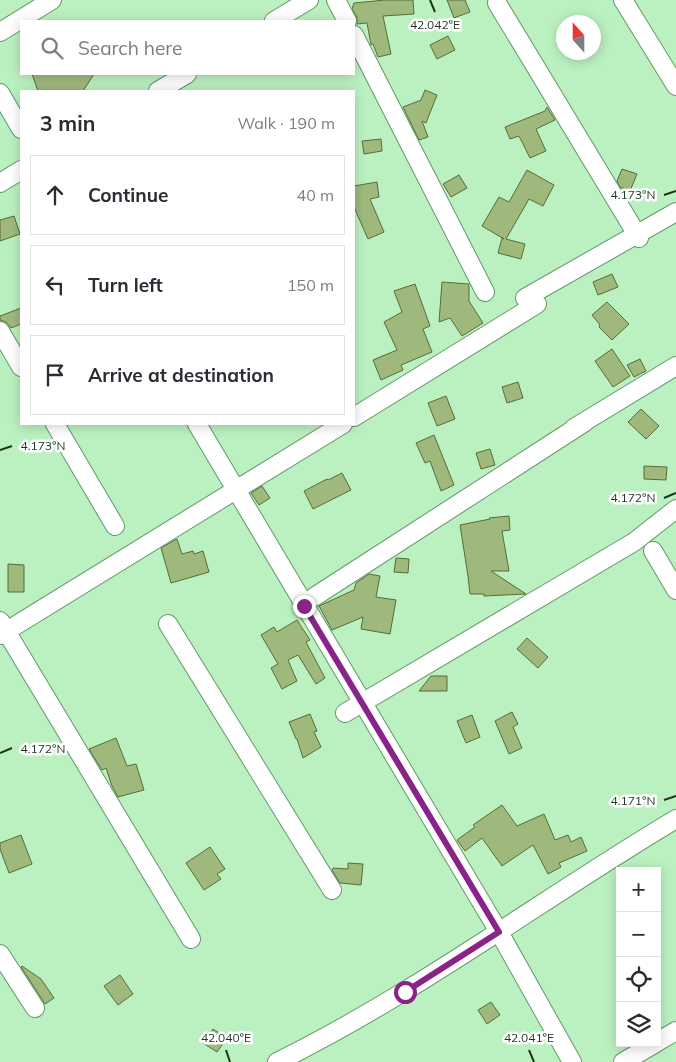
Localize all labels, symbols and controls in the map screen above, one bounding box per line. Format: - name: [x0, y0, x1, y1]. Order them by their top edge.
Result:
- north arrow: [556, 15, 601, 60]
- text: 42.042°E: [410, 17, 460, 32]
- search box: [20, 20, 355, 75]
- icon: search: [38, 34, 66, 62]
- text: Search here: [78, 36, 182, 60]
- text: 3 min: [40, 110, 95, 136]
- text: Walk · 190 m: [237, 113, 335, 133]
- icon: ahead: [41, 181, 69, 209]
- text: Continue: [88, 183, 168, 207]
- text: 40 m: [297, 185, 334, 205]
- text: 4.173°N: [611, 187, 655, 202]
- icon: left: [41, 271, 69, 299]
- text: Turn left: [88, 273, 163, 297]
- text: 150 m: [287, 275, 334, 295]
- icon: arrive: [41, 361, 69, 389]
- text: Arrive at destination: [88, 363, 274, 387]
- text: 4.173°N: [21, 438, 65, 453]
- text: 4.172°N: [611, 490, 655, 505]
- route end: [293, 595, 316, 618]
- text: 4.172°N: [21, 741, 65, 756]
- text: 4.171°N: [611, 793, 655, 808]
- map controls: [616, 867, 661, 1047]
- button: +: [616, 867, 661, 912]
- button: −: [616, 912, 661, 957]
- button: locate: [616, 957, 661, 1002]
- route start: [394, 981, 417, 1004]
- button: layers: [616, 1002, 661, 1047]
- text: 42.040°E: [201, 1030, 251, 1045]
- text: 42.041°E: [504, 1030, 554, 1045]

